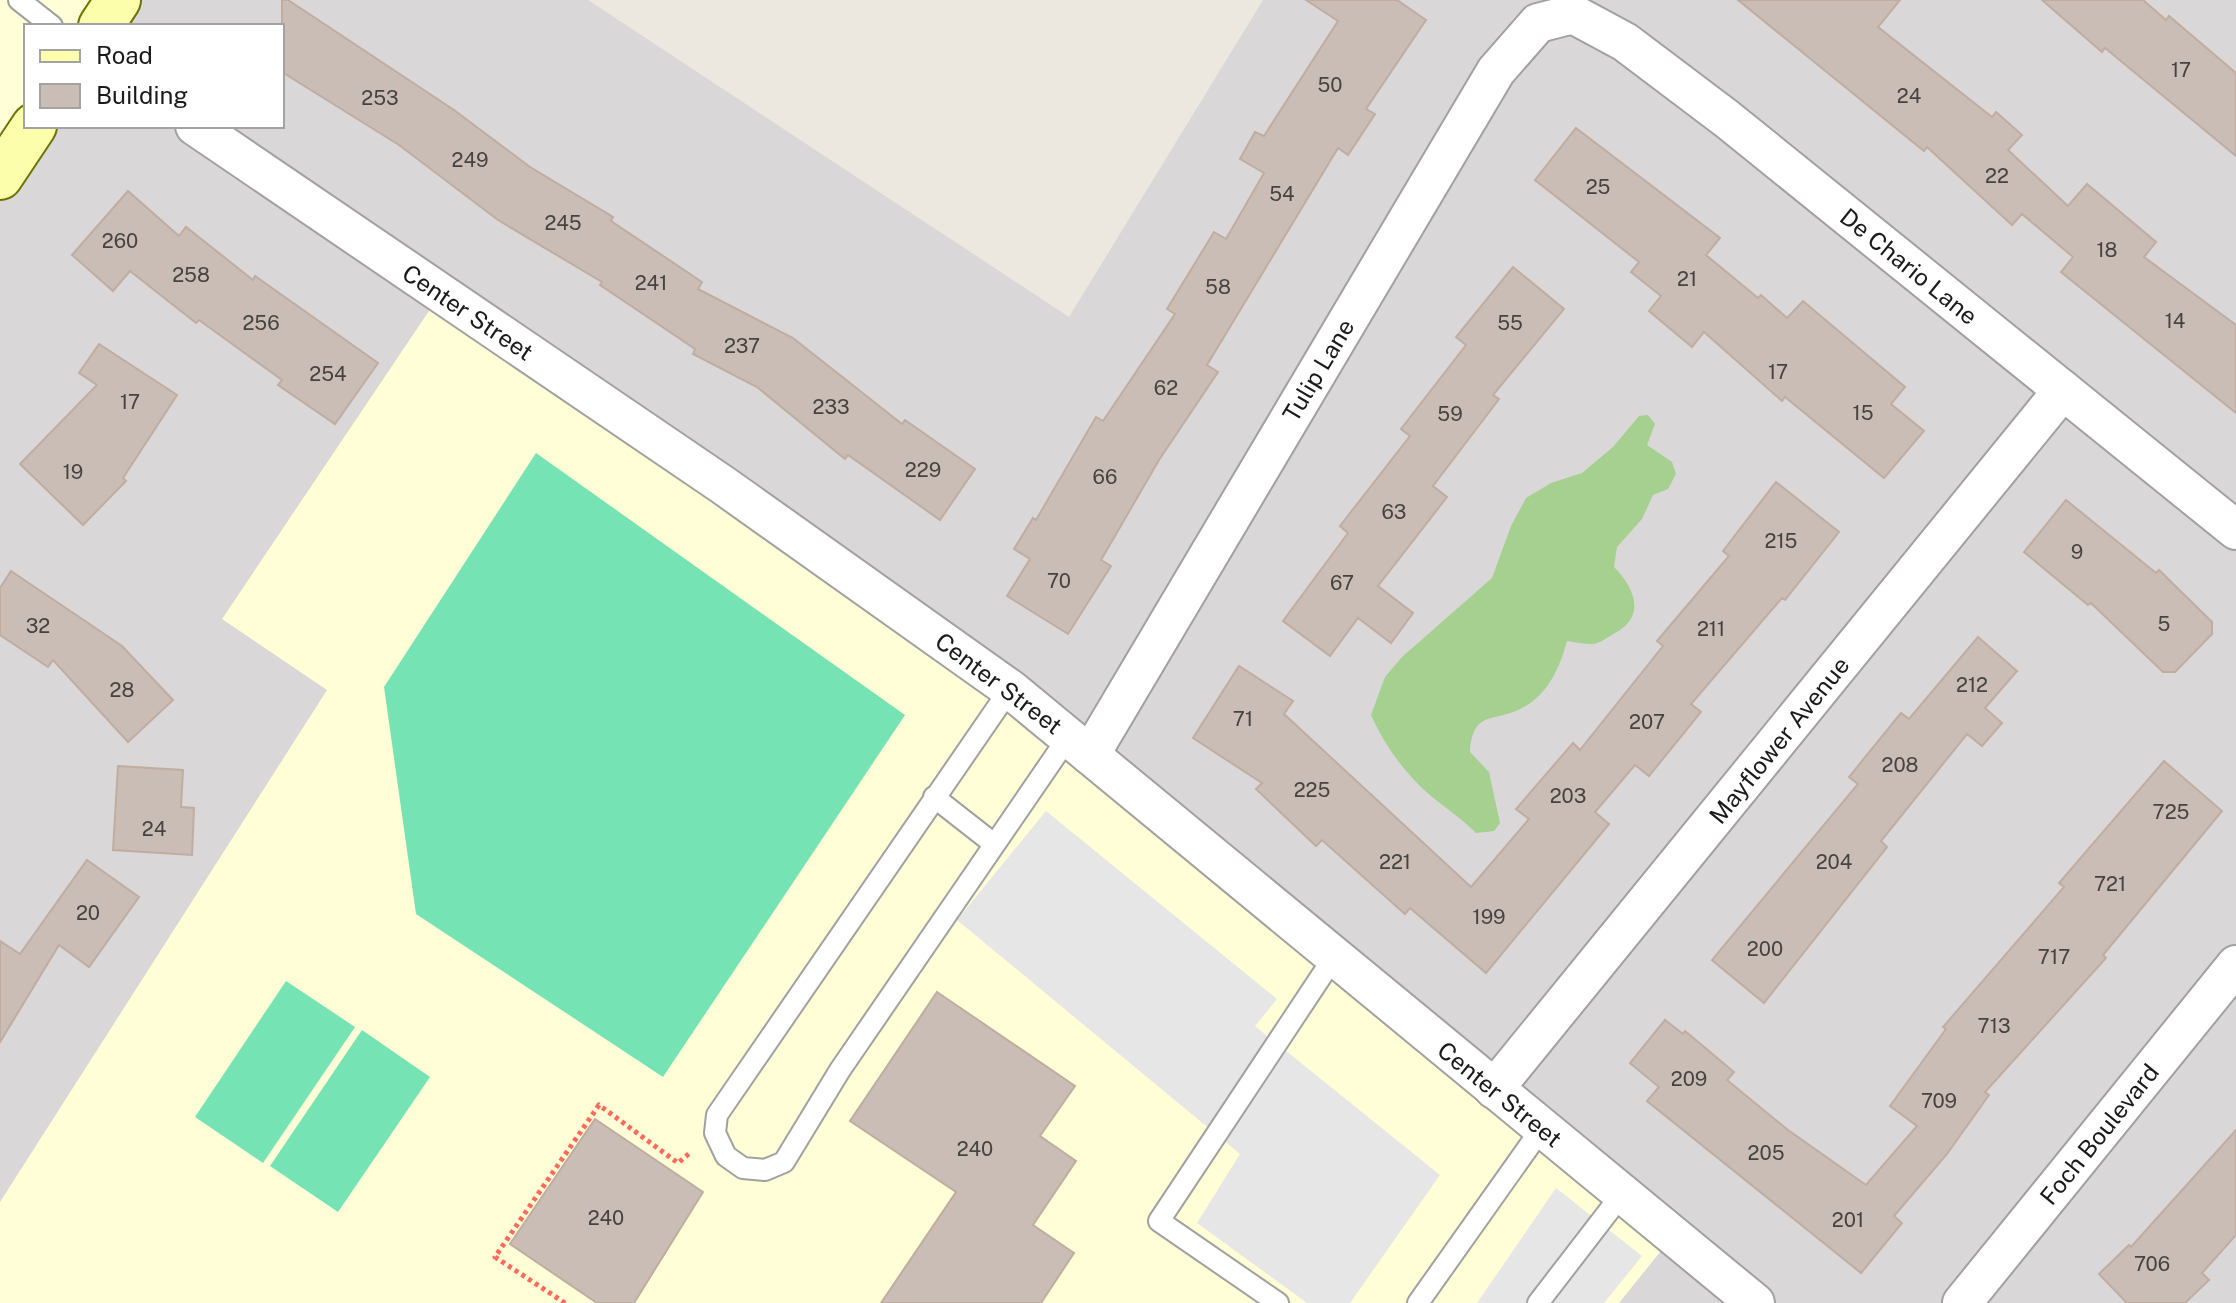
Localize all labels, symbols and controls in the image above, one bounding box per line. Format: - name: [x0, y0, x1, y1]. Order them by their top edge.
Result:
- legend: [24, 24, 284, 128]
- text: Road: [96, 41, 153, 69]
- house number: 17: [2171, 58, 2191, 82]
- house number: 50: [1317, 73, 1343, 97]
- text: Building: [96, 81, 188, 109]
- house number: 24: [1897, 84, 1921, 108]
- house number: 253: [361, 86, 399, 110]
- house number: 249: [452, 148, 488, 172]
- house number: 22: [1985, 164, 2009, 188]
- house number: 25: [1586, 175, 1610, 199]
- house number: 54: [1269, 182, 1295, 206]
- street label: De Chario Lane: [1835, 202, 1983, 330]
- house number: 245: [544, 211, 582, 235]
- house number: 260: [102, 229, 138, 253]
- house number: 18: [2096, 238, 2118, 262]
- street label: Center Street: [397, 258, 539, 366]
- house number: 258: [172, 263, 210, 287]
- house number: 21: [1677, 267, 1697, 291]
- house number: 241: [635, 271, 667, 295]
- house number: 58: [1205, 275, 1231, 299]
- house number: 14: [2165, 309, 2185, 333]
- house number: 256: [242, 311, 280, 335]
- house number: 55: [1497, 311, 1523, 335]
- street label: Tulip Lane: [1277, 314, 1359, 426]
- house number: 237: [724, 334, 760, 358]
- house number: 17: [1768, 360, 1788, 384]
- house number: 254: [309, 362, 347, 386]
- house number: 62: [1154, 376, 1178, 400]
- house number: 17: [120, 390, 140, 414]
- house number: 233: [813, 395, 850, 419]
- house number: 15: [1853, 401, 1873, 425]
- house number: 59: [1437, 402, 1463, 426]
- house number: 229: [905, 458, 941, 482]
- house number: 19: [63, 460, 83, 484]
- house number: 66: [1093, 465, 1117, 489]
- house number: 63: [1382, 500, 1406, 524]
- house number: 215: [1765, 529, 1797, 553]
- house number: 9: [2071, 540, 2083, 564]
- house number: 70: [1047, 569, 1071, 593]
- house number: 67: [1330, 571, 1354, 595]
- house number: 5: [2158, 612, 2170, 636]
- house number: 32: [26, 614, 50, 638]
- house number: 211: [1697, 617, 1725, 641]
- street label: Center Street: [930, 626, 1068, 740]
- street label: Mayflower Avenue: [1703, 651, 1855, 829]
- house number: 212: [1956, 673, 1988, 697]
- house number: 28: [110, 678, 134, 702]
- house number: 71: [1233, 707, 1253, 731]
- house number: 207: [1629, 710, 1665, 734]
- house number: 208: [1882, 753, 1918, 777]
- house number: 225: [1294, 778, 1330, 802]
- house number: 203: [1550, 784, 1586, 808]
- house number: 725: [2153, 800, 2189, 824]
- house number: 24: [142, 817, 166, 841]
- house number: 221: [1379, 850, 1411, 874]
- house number: 204: [1816, 850, 1852, 874]
- house number: 721: [2094, 872, 2126, 896]
- house number: 20: [76, 901, 100, 925]
- house number: 199: [1473, 905, 1506, 929]
- house number: 200: [1747, 937, 1783, 961]
- house number: 717: [2038, 945, 2070, 969]
- house number: 713: [1977, 1014, 2011, 1038]
- street label: Center Street: [1432, 1035, 1568, 1153]
- street label: Foch Boulevard: [2034, 1058, 2164, 1210]
- house number: 209: [1671, 1067, 1707, 1091]
- house number: 709: [1921, 1089, 1957, 1113]
- house number: 240: [957, 1137, 993, 1161]
- house number: 205: [1748, 1141, 1784, 1165]
- house number: 240: [588, 1206, 624, 1230]
- house number: 201: [1832, 1208, 1864, 1232]
- house number: 706: [2134, 1252, 2170, 1276]

